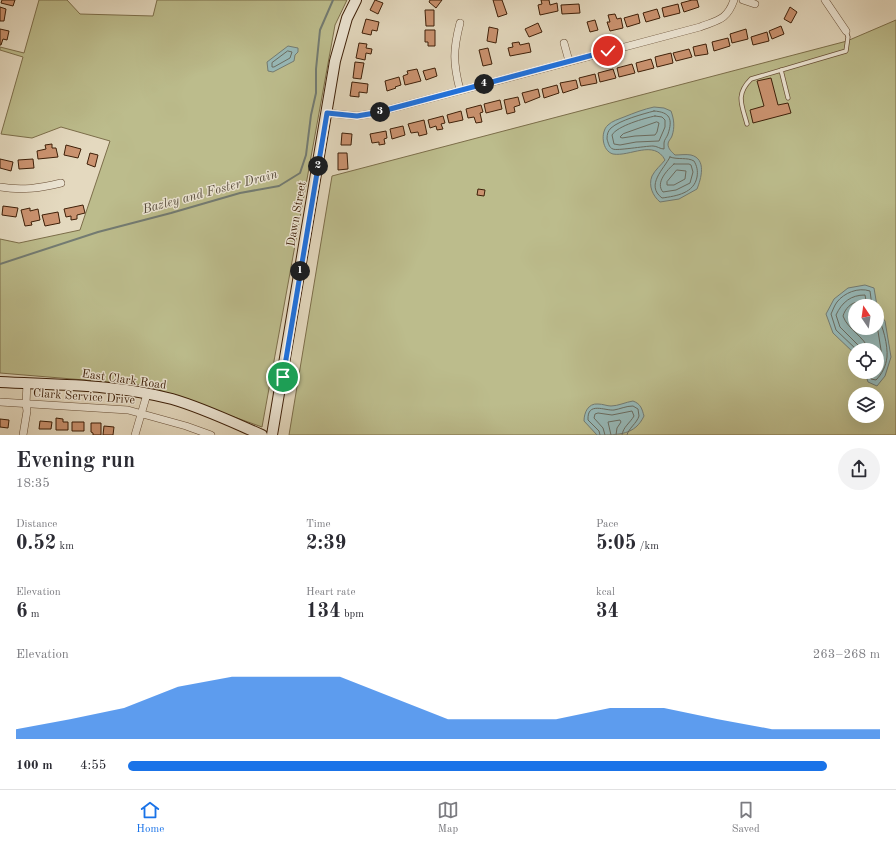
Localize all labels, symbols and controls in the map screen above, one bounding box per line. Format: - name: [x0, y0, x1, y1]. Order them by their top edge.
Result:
- pin: [591, 34, 625, 68]
- icon: check: [597, 40, 619, 62]
- pin: 4: [474, 74, 494, 94]
- text: 4: [481, 78, 487, 89]
- pin: 3: [370, 102, 390, 122]
- text: 3: [377, 106, 383, 117]
- pin: 2: [308, 156, 328, 176]
- text: 2: [315, 160, 321, 171]
- water label: Bazley and Foster Drain: [140, 168, 279, 217]
- street label: Dawn Street: [285, 180, 309, 248]
- pin: 1: [290, 261, 310, 281]
- text: 1: [297, 265, 303, 276]
- north arrow: [848, 299, 884, 335]
- map controls: [848, 299, 884, 423]
- button: locate: [848, 343, 884, 379]
- pin: [266, 360, 300, 394]
- icon: arrive: [272, 366, 294, 388]
- street label: East Clark Road: [81, 368, 167, 392]
- street label: Clark Service Drive: [33, 387, 136, 407]
- button: layers: [848, 387, 884, 423]
- button: share: [838, 448, 880, 490]
- text: Evening run: [16, 450, 135, 472]
- text: 18:35: [16, 477, 50, 490]
- text: Distance: [16, 519, 57, 530]
- text: Time: [306, 519, 331, 530]
- text: Pace: [596, 519, 618, 530]
- text: 0.52: [16, 534, 56, 554]
- text: 2:39: [306, 534, 346, 554]
- text: 5:05: [596, 534, 636, 554]
- text: km: [56, 541, 74, 552]
- text: /km: [636, 541, 659, 552]
- text: Elevation: [16, 587, 61, 598]
- text: Heart rate: [306, 587, 355, 598]
- text: kcal: [596, 587, 615, 598]
- text: 6: [16, 602, 28, 622]
- text: 134: [306, 602, 341, 622]
- text: 34: [596, 602, 619, 622]
- text: m: [28, 609, 39, 620]
- text: bpm: [341, 609, 364, 620]
- text: Elevation: [16, 648, 69, 661]
- text: 263–268 m: [813, 648, 880, 661]
- text: 100 m: [16, 759, 53, 772]
- text: 4:55: [80, 759, 106, 772]
- tab: Home: [136, 799, 164, 837]
- tab: Map: [437, 799, 459, 837]
- tab: Saved: [732, 799, 760, 837]

